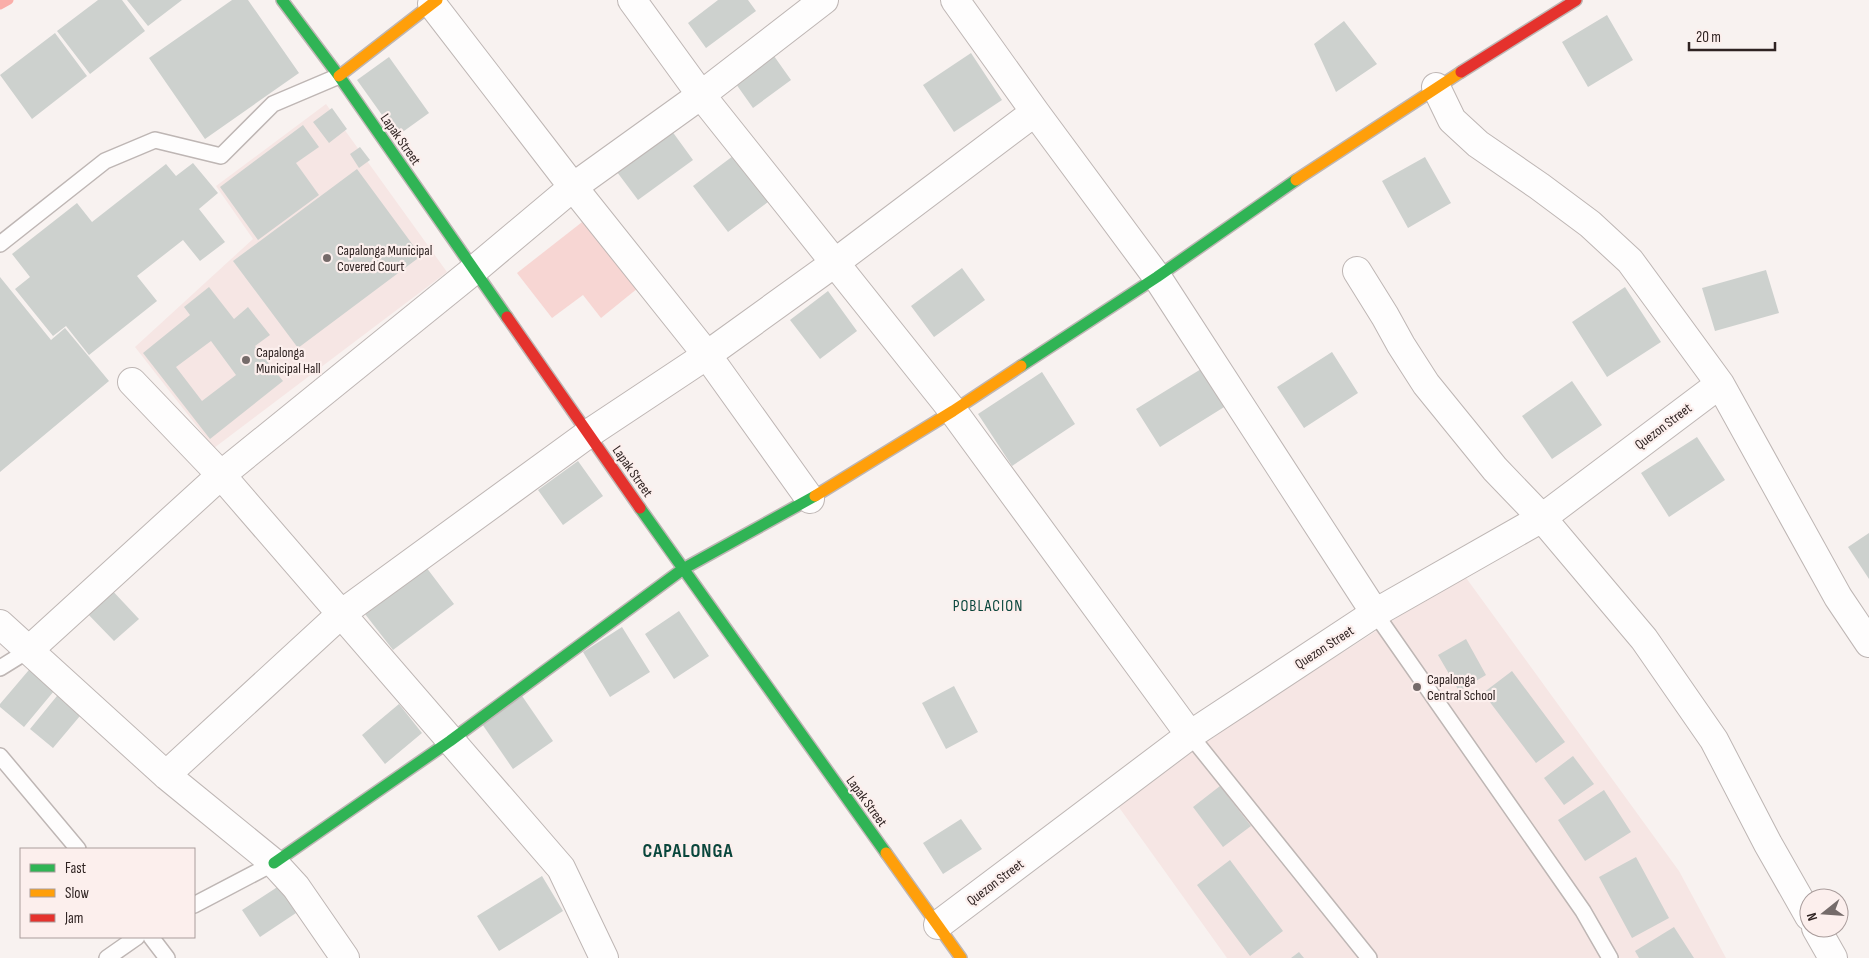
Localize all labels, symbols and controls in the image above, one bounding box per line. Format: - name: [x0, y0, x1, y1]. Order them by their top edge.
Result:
- scale bar: [1689, 20, 1775, 52]
- text: 20 m: [1696, 28, 1721, 47]
- street label: Lapak Street: [377, 110, 424, 168]
- place label: Capalonga Municipal Covered Court: [337, 242, 432, 275]
- marker: Capalonga Municipal Covered Court: [321, 252, 333, 264]
- place label: Capalonga Municipal Hall: [256, 344, 321, 377]
- marker: Capalonga Municipal Hall: [240, 354, 252, 366]
- street label: Quezon Street: [1632, 400, 1695, 453]
- street label: Lapak Street: [609, 442, 656, 500]
- district label: POBLACION: [953, 597, 1023, 616]
- street label: Quezon Street: [1292, 622, 1357, 673]
- place label: Capalonga Central School: [1427, 671, 1495, 704]
- marker: Capalonga Central School: [1411, 681, 1423, 693]
- street label: Lapak Street: [842, 772, 891, 830]
- district label: CAPALONGA: [643, 840, 733, 863]
- legend: [20, 848, 195, 938]
- street label: Quezon Street: [964, 856, 1027, 909]
- text: Fast: [65, 859, 87, 878]
- text: Slow: [65, 884, 89, 903]
- north arrow: [1799, 888, 1849, 938]
- text: Jam: [64, 909, 83, 928]
- text: N: [1803, 911, 1821, 923]

